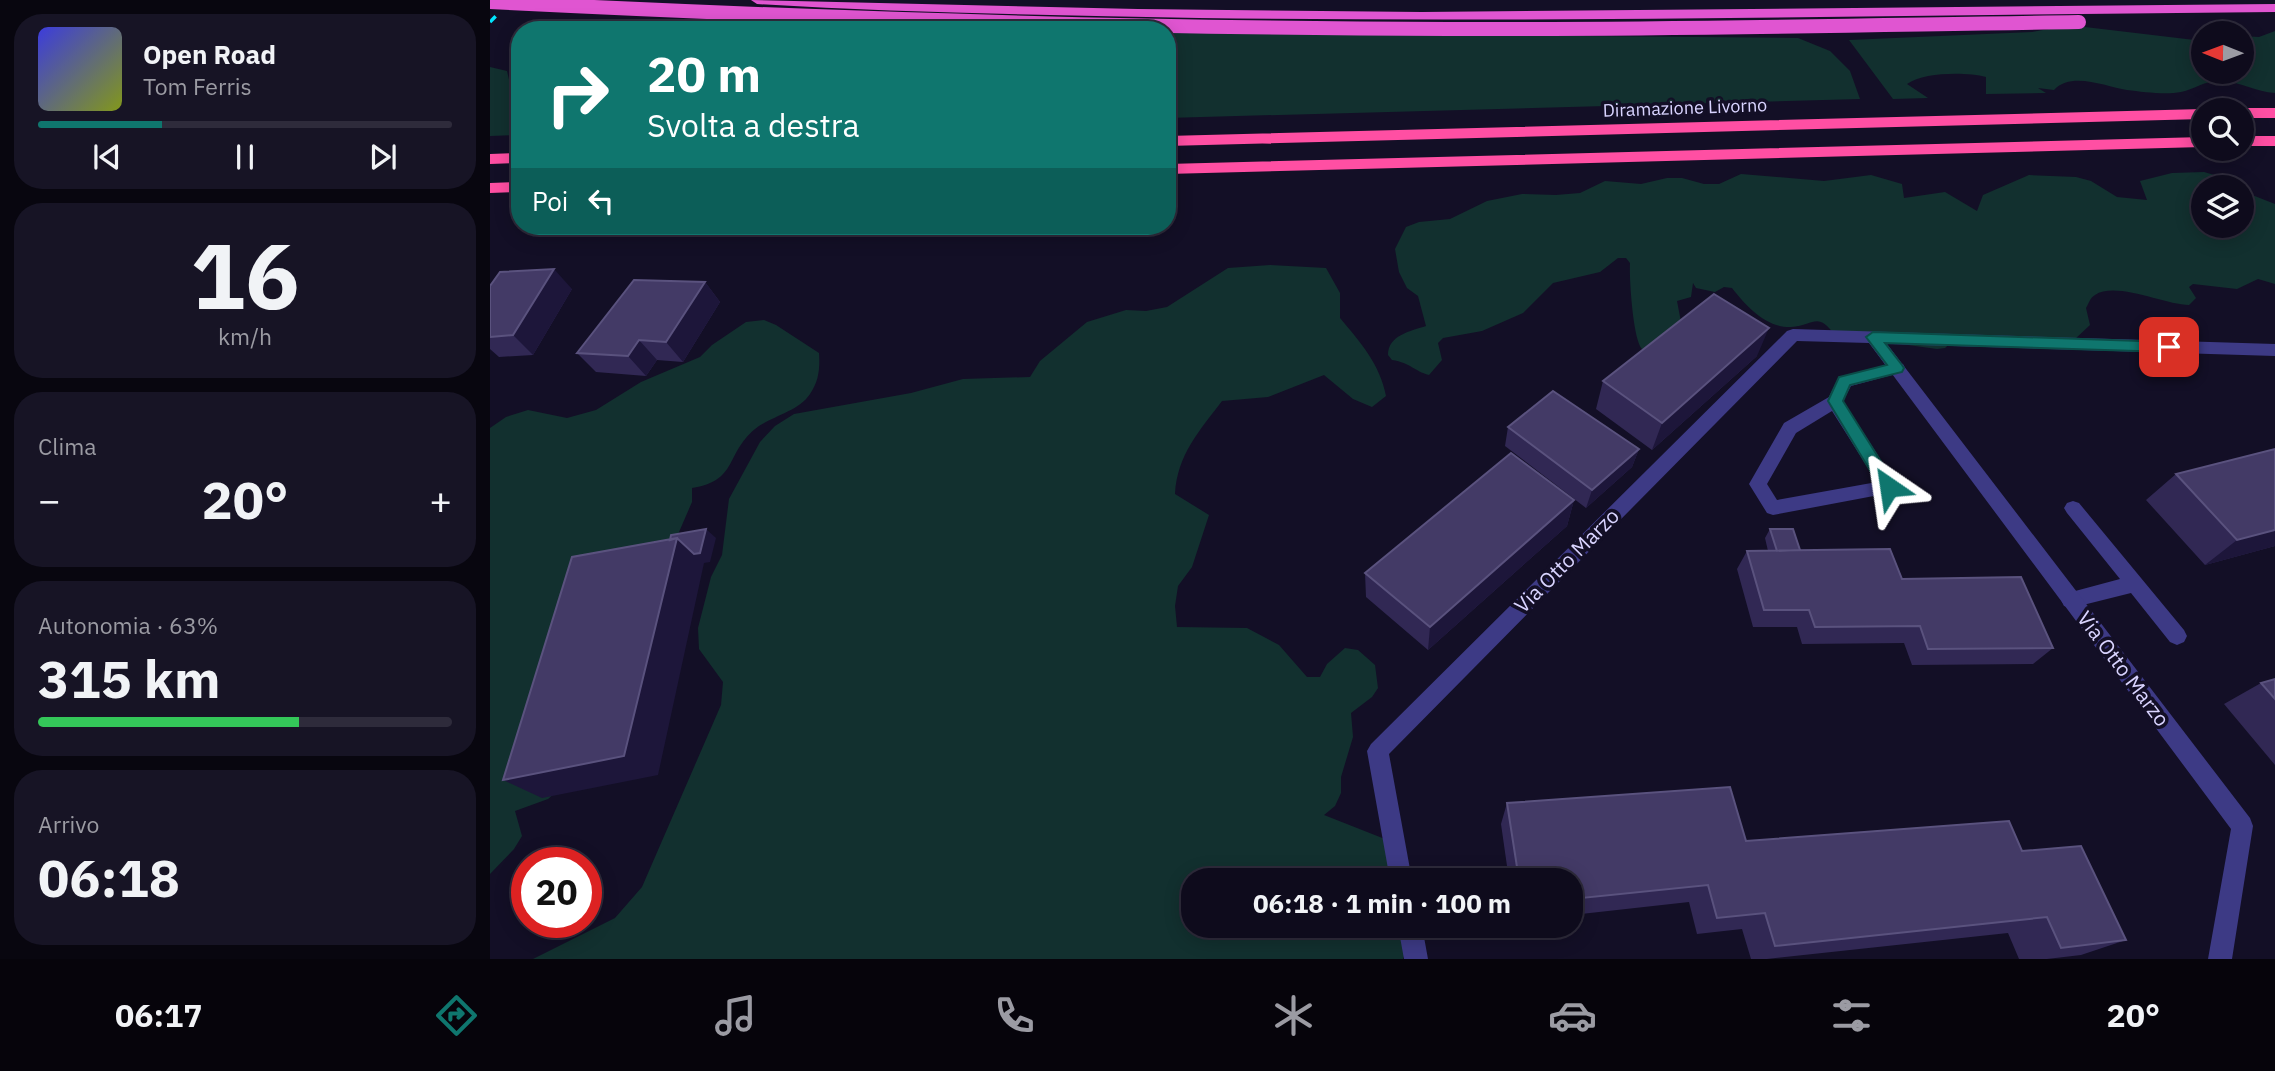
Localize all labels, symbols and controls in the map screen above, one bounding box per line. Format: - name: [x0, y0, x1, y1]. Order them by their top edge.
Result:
- north arrow: [2191, 21, 2254, 84]
- map controls: [2191, 21, 2254, 238]
- text: Open Road: [143, 37, 276, 71]
- text: 20 m: [647, 42, 761, 105]
- icon: right: [532, 49, 623, 140]
- text: Tom Ferris: [143, 71, 252, 101]
- street label: Diramazione Livorno: [1602, 93, 1768, 122]
- button: search: [2191, 98, 2254, 161]
- text: Svolta a destra: [647, 104, 859, 146]
- icon: previous: [88, 138, 126, 176]
- icon: pause: [226, 138, 264, 176]
- icon: next: [364, 138, 402, 176]
- button: layers: [2191, 175, 2254, 238]
- icon: left: [582, 182, 620, 220]
- text: Poi: [532, 184, 568, 218]
- text: 16: [190, 216, 300, 334]
- pin: [2139, 317, 2199, 377]
- text: km/h: [218, 321, 272, 351]
- icon: arrive: [2150, 328, 2188, 366]
- text: Clima: [38, 431, 97, 461]
- position arrow: [1852, 450, 1926, 524]
- text: 20°: [202, 466, 288, 533]
- text: −: [38, 475, 61, 524]
- text: +: [429, 475, 452, 524]
- street label: Via Otto Marzo: [1508, 502, 1625, 619]
- street label: Via Otto Marzo: [2071, 605, 2176, 732]
- text: Autonomia · 63%: [38, 610, 218, 640]
- text: 315 km: [38, 645, 220, 712]
- text: Arrivo: [38, 809, 99, 839]
- text: 06:18: [38, 844, 180, 911]
- speed limit sign: 20: [511, 847, 602, 938]
- text: 06:18 · 1 min · 100 m: [1253, 886, 1511, 920]
- icon: directions: [432, 991, 481, 1040]
- icon: music: [711, 991, 760, 1040]
- icon: phone: [990, 991, 1039, 1040]
- icon: climate: [1269, 991, 1318, 1040]
- icon: car: [1548, 991, 1597, 1040]
- icon: filters: [1827, 991, 1876, 1040]
- text: 06:17: [115, 994, 202, 1036]
- text: 20°: [2106, 994, 2160, 1036]

